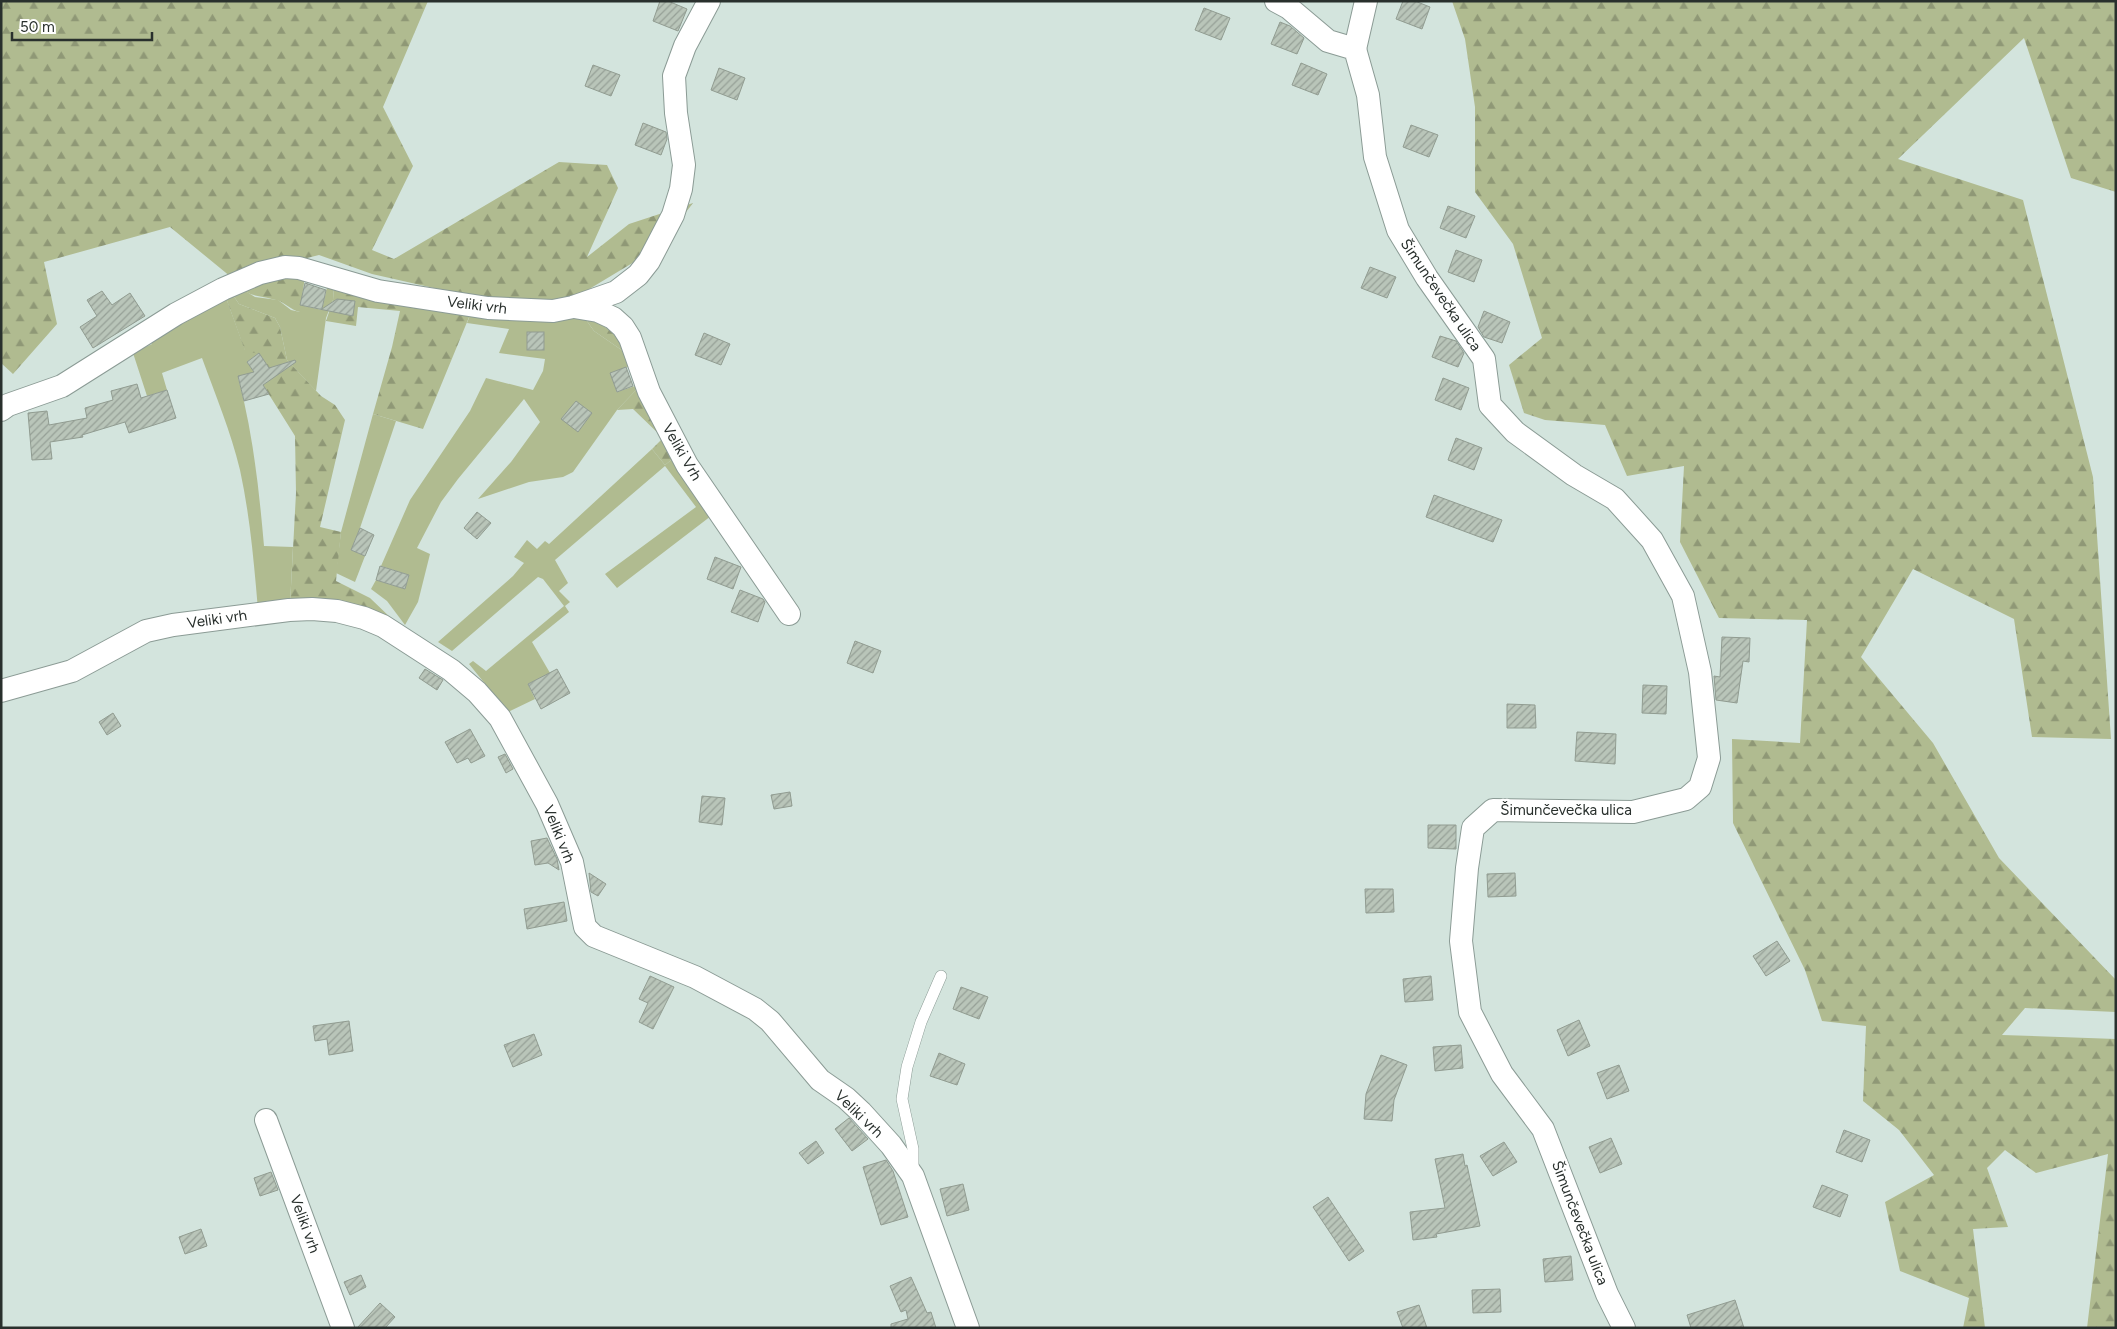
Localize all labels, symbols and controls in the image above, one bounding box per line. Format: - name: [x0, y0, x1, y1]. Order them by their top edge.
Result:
- scale bar: [12, 10, 152, 42]
- text: 50 m: [20, 18, 55, 36]
- street label: Šimunčevečka ulica: [1397, 235, 1485, 355]
- street label: Veliki vrh: [446, 292, 508, 318]
- street label: Veliki Vrh: [658, 420, 706, 484]
- street label: Veliki vrh: [186, 606, 248, 632]
- street label: Šimunčevečka ulica: [1500, 801, 1632, 819]
- street label: Veliki vrh: [539, 803, 579, 865]
- street label: Veliki vrh: [831, 1087, 887, 1141]
- street label: Šimunčevečka ulica: [1548, 1158, 1612, 1288]
- street label: Veliki vrh: [286, 1193, 324, 1255]

